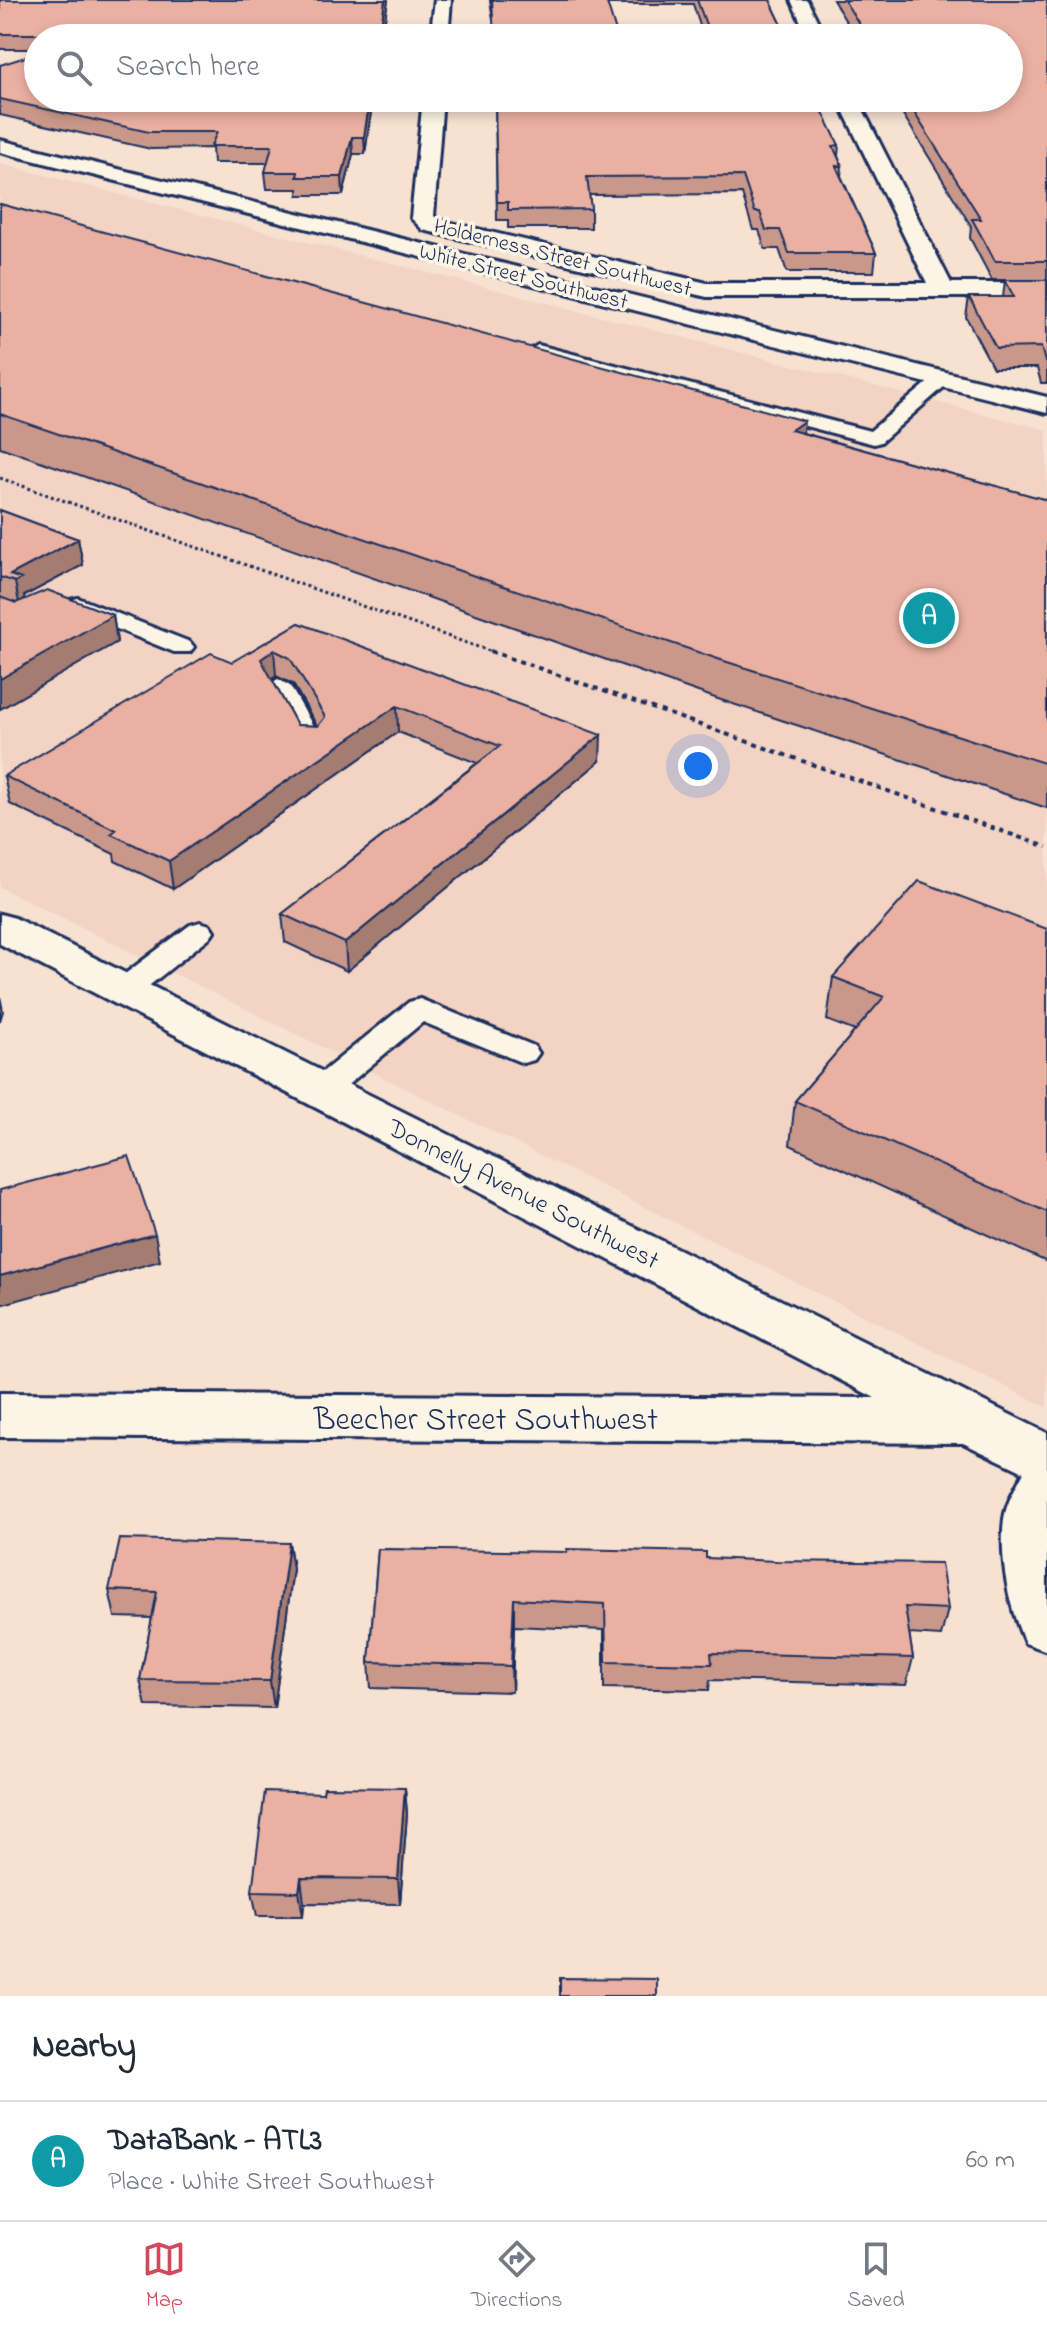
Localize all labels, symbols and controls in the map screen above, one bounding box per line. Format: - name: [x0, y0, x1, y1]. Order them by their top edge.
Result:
- search box: [24, 24, 1023, 112]
- icon: search: [52, 46, 96, 90]
- text: Search here: [116, 46, 260, 90]
- street label: Holderness Street Southwest: [430, 211, 695, 307]
- street label: White Street Southwest: [416, 237, 632, 319]
- pin: A: [903, 588, 955, 648]
- your location: [678, 746, 718, 786]
- street label: Donnelly Avenue Southwest: [379, 1110, 665, 1281]
- street label: Beecher Street Southwest: [313, 1398, 658, 1445]
- text: Nearby: [32, 2023, 136, 2073]
- text: DataBank - ATL3: [108, 2120, 322, 2164]
- text: A: [50, 2142, 66, 2180]
- text: 60 m: [966, 2142, 1015, 2180]
- text: Place · White Street Southwest: [108, 2164, 434, 2202]
- tab: Map: [142, 2237, 186, 2317]
- tab: Directions: [471, 2237, 562, 2317]
- tab: Saved: [847, 2237, 905, 2317]

